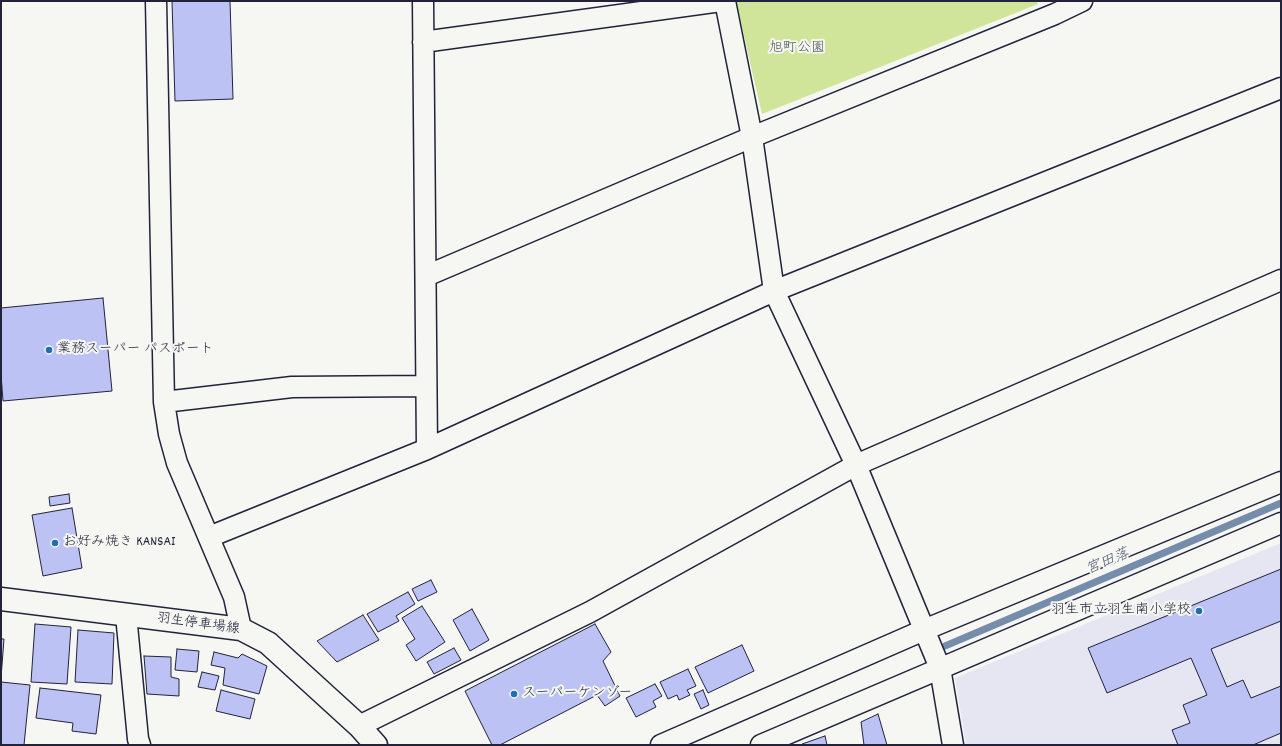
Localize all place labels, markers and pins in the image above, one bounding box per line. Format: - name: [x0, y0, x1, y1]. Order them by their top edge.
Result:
- place label: 業務スーパー パスポート: [57, 342, 214, 358]
- marker: 業務スーパー パスポート: [44, 345, 54, 355]
- place label: お好み焼き KANSAI: [63, 535, 175, 551]
- marker: お好み焼き KANSAI: [50, 538, 60, 548]
- place label: 羽生市立羽生南小学校: [1051, 603, 1191, 619]
- marker: 羽生市立羽生南小学校: [1194, 606, 1204, 616]
- place label: スーパーケンゾー: [522, 686, 632, 702]
- marker: スーパーケンゾー: [509, 689, 519, 699]

